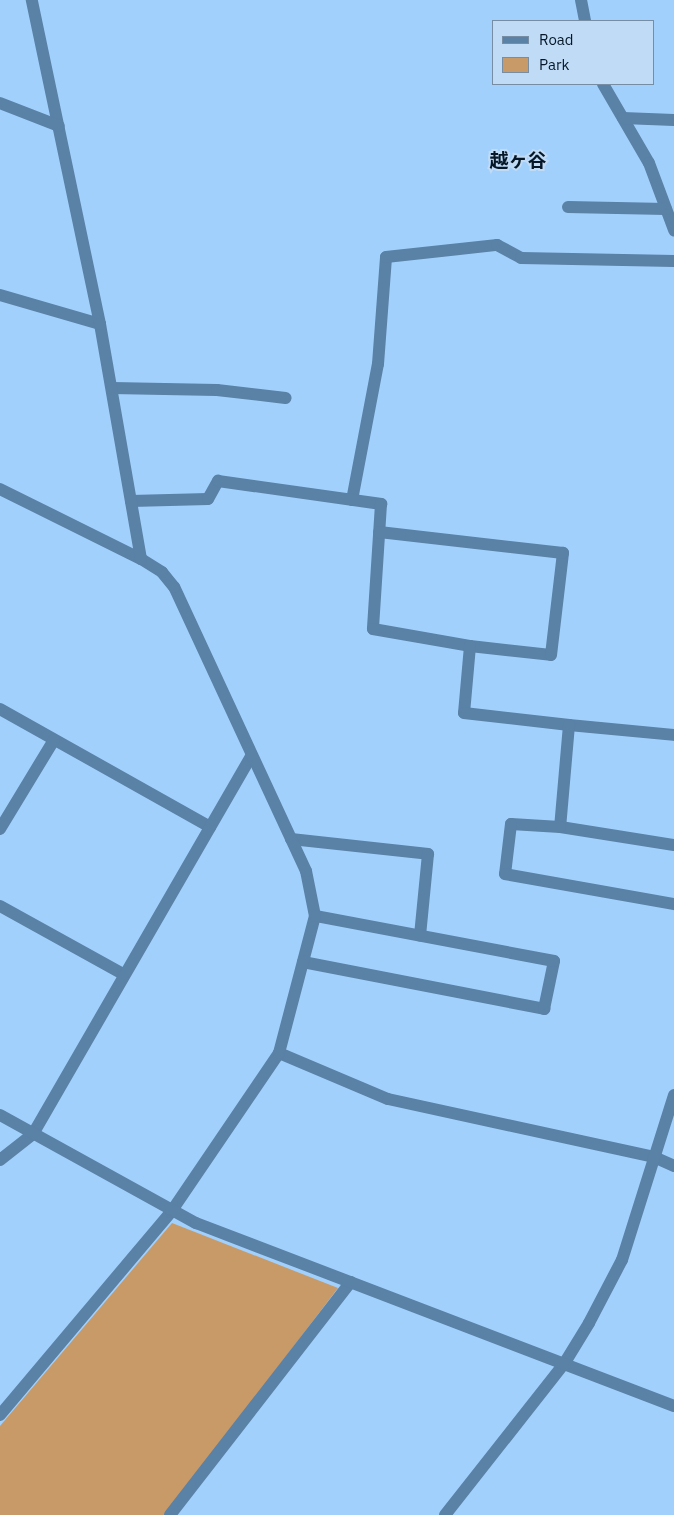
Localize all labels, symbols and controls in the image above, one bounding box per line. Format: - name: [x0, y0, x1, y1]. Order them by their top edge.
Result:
- legend: [492, 20, 654, 85]
- text: Road: [539, 30, 574, 49]
- text: Park: [539, 55, 569, 74]
- district label: 越ヶ谷: [490, 150, 546, 172]

